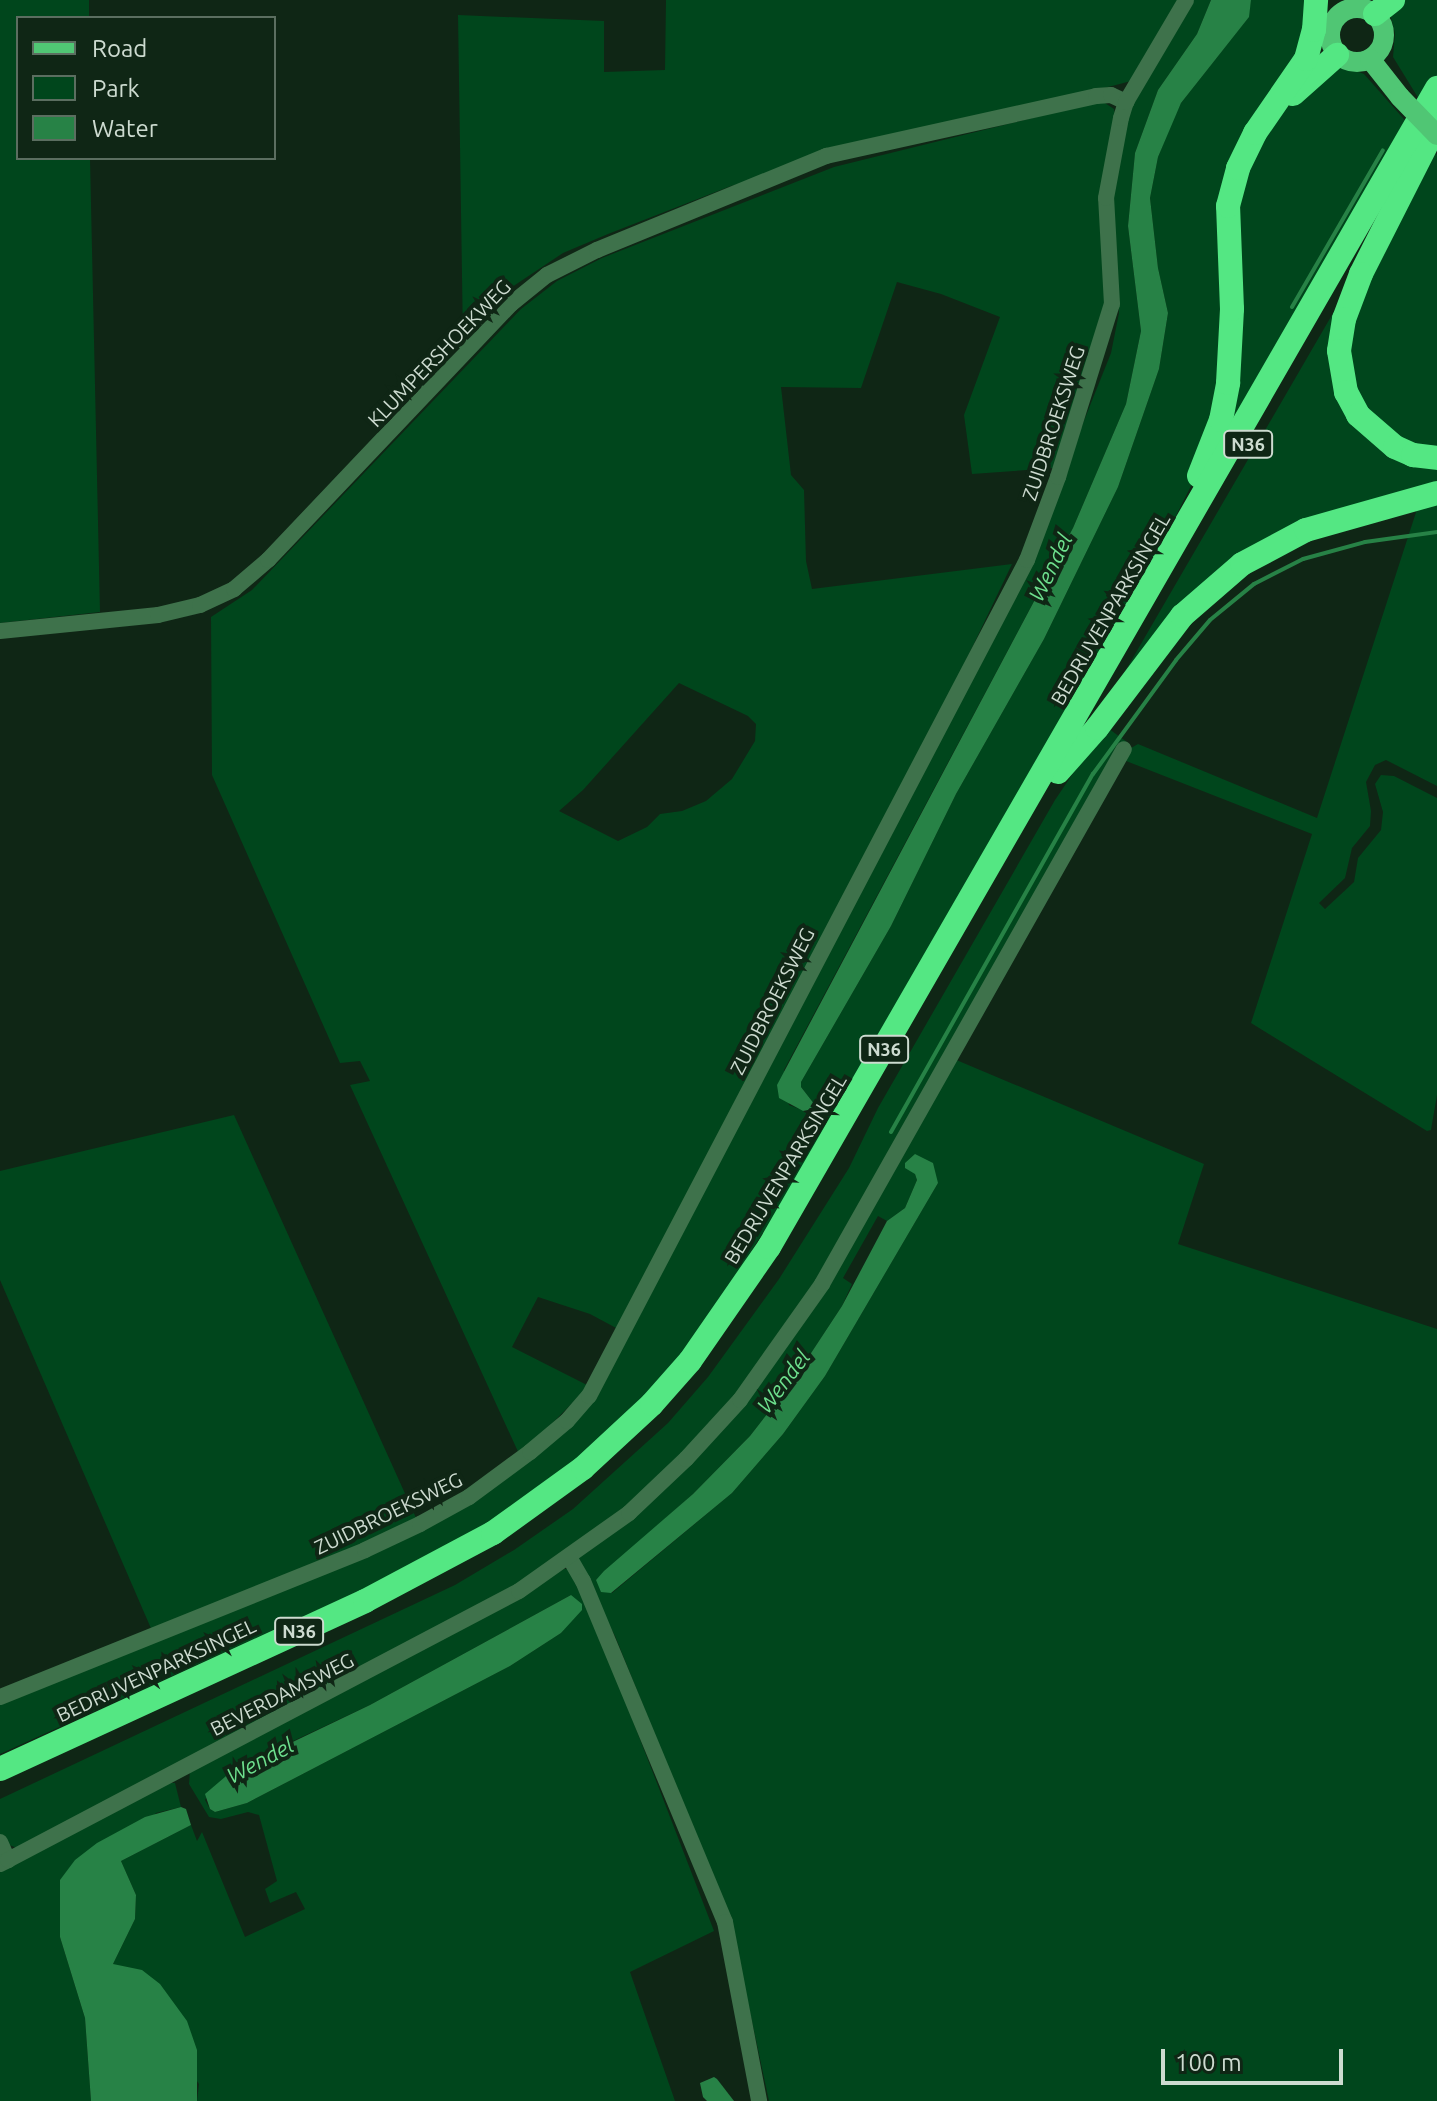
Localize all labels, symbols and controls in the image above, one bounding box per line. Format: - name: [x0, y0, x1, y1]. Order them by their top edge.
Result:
- legend: [16, 16, 276, 160]
- text: Road: [92, 35, 147, 62]
- text: Park: [92, 75, 140, 102]
- text: Water: [92, 115, 158, 142]
- street label: KLUMPERSHOEKWEG: [363, 274, 515, 432]
- street label: ZUIDBROEKSWEG: [1017, 343, 1089, 503]
- road number: N36: [1222, 430, 1274, 458]
- street label: BEDRIJVENPARKSINGEL: [1045, 509, 1175, 709]
- water label: Wendel: [1022, 529, 1078, 605]
- street label: ZUIDBROEKSWEG: [725, 924, 819, 1078]
- road number: N36: [858, 1035, 910, 1063]
- street label: BEDRIJVENPARKSINGEL: [719, 1070, 851, 1268]
- water label: Wendel: [751, 1344, 815, 1418]
- street label: ZUIDBROEKSWEG: [310, 1467, 466, 1559]
- street label: BEDRIJVENPARKSINGEL: [53, 1613, 259, 1727]
- road number: N36: [273, 1617, 325, 1645]
- street label: BEVERDAMSWEG: [206, 1647, 358, 1741]
- water label: Wendel: [222, 1731, 298, 1789]
- scale bar: [1165, 2033, 1347, 2083]
- text: 100 m: [1175, 2049, 1242, 2076]

